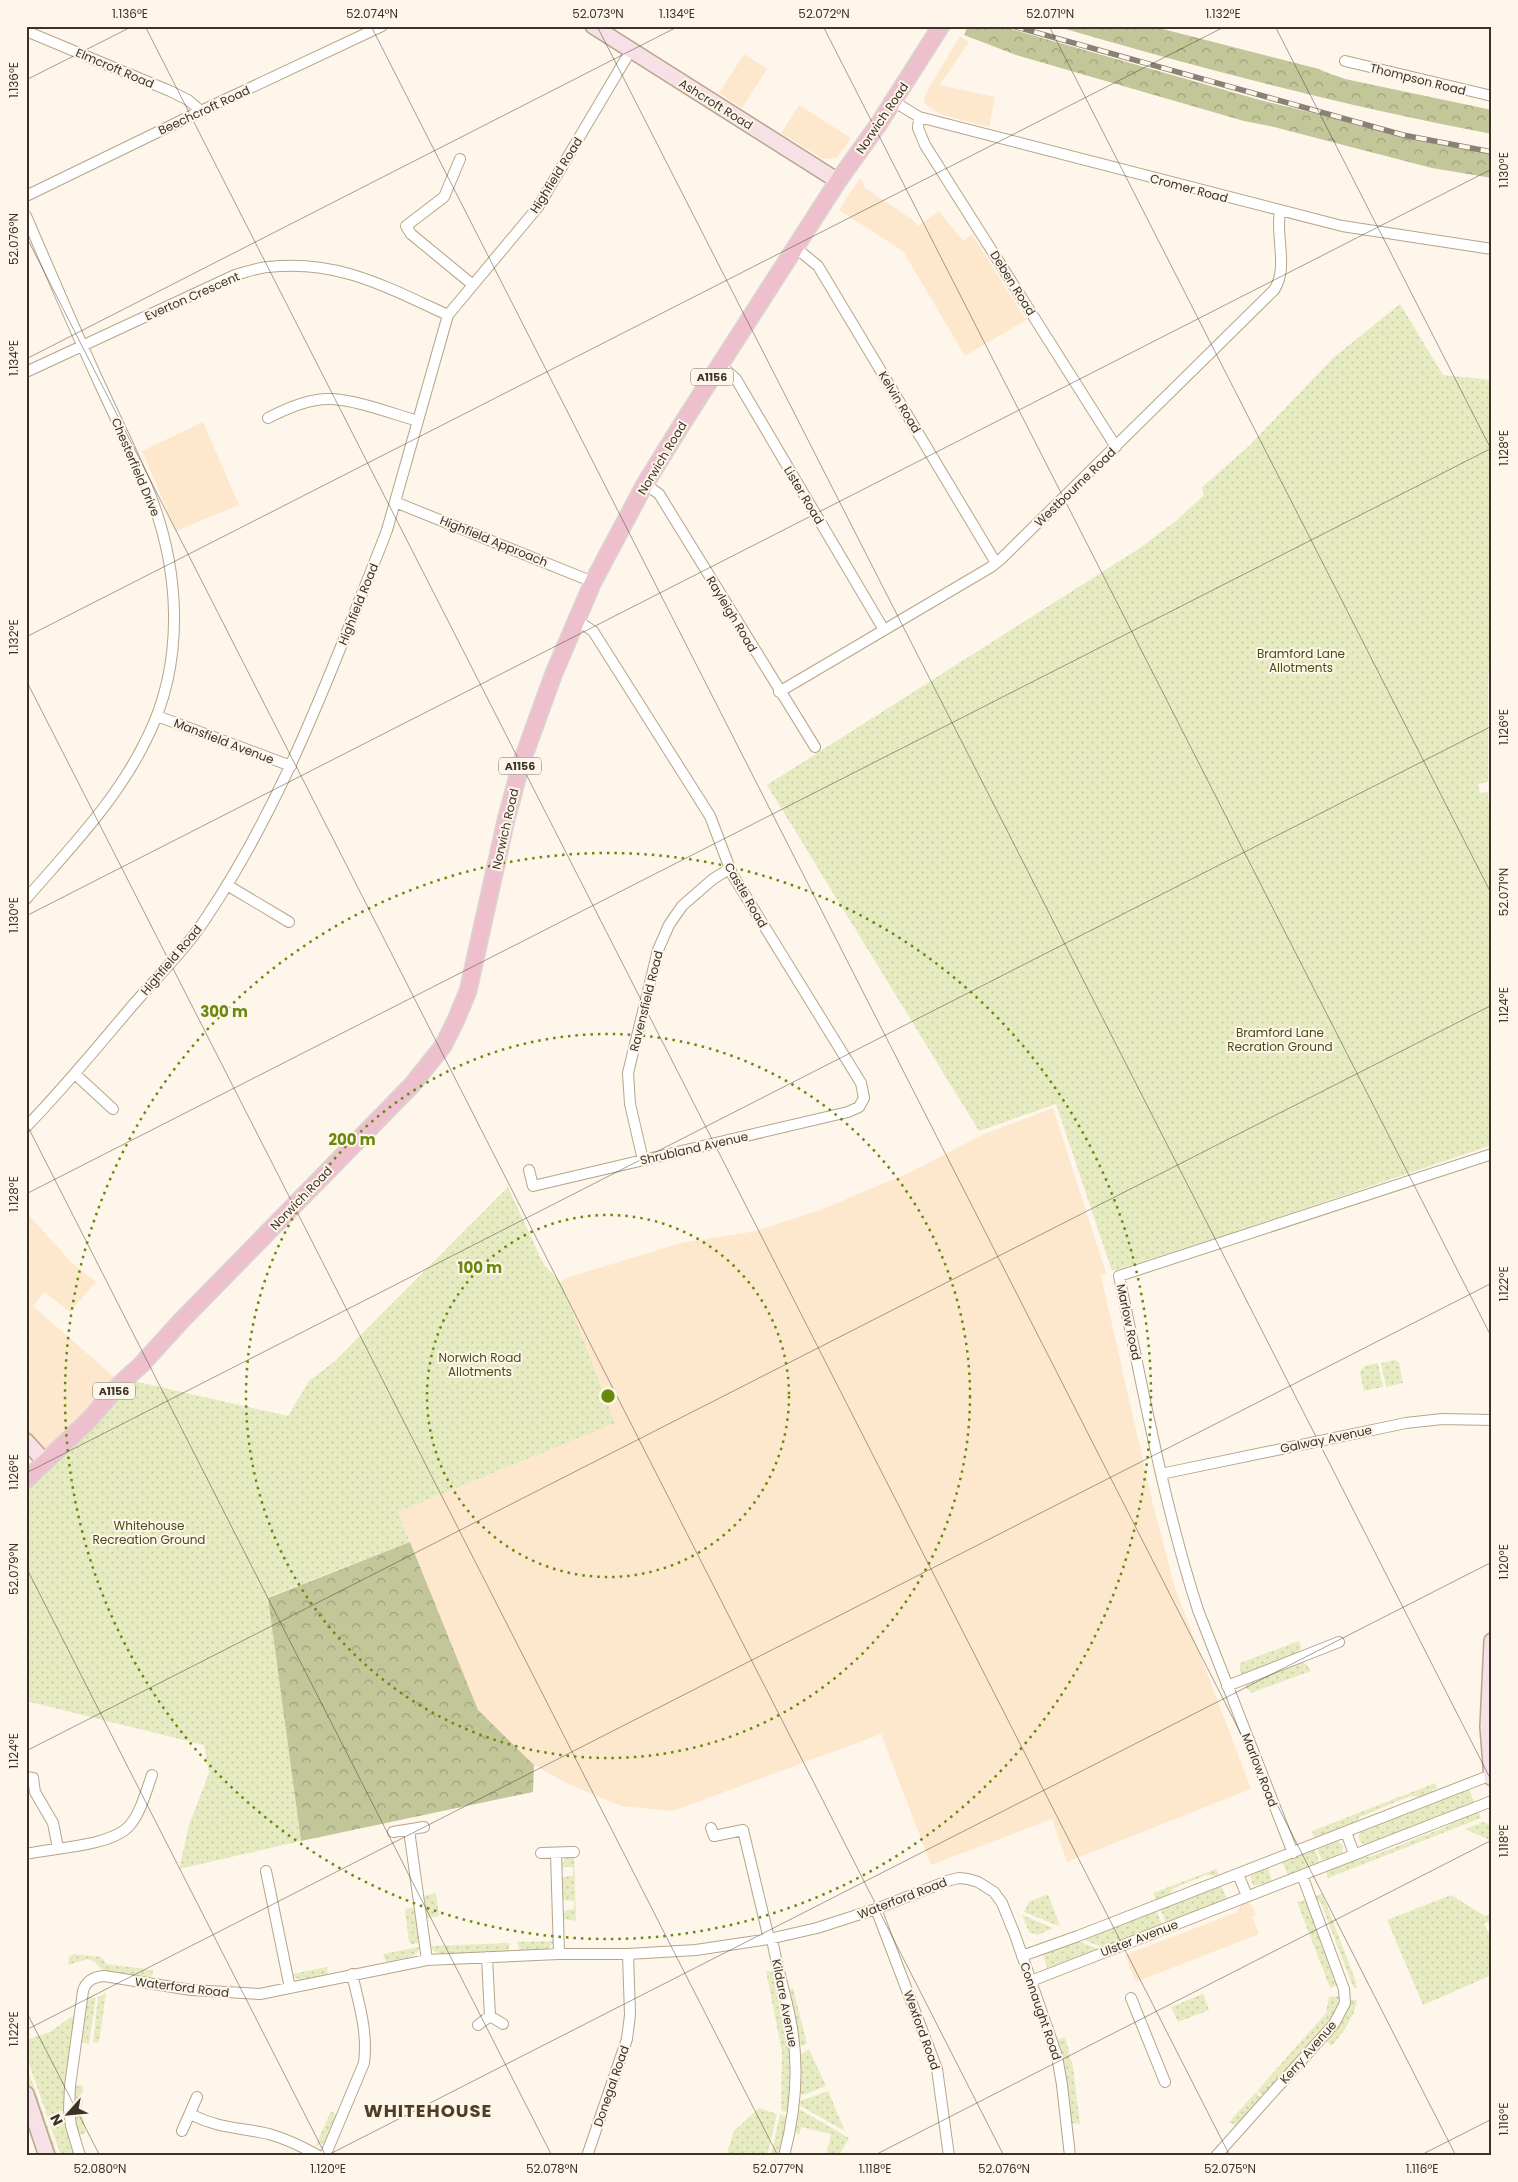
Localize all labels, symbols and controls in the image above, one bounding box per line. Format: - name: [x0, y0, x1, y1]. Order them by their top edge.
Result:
- text: 1.136°E: [112, 5, 148, 22]
- text: 52.074°N: [346, 5, 398, 22]
- text: 52.073°N: [572, 5, 624, 22]
- text: 1.134°E: [659, 5, 695, 22]
- text: 52.072°N: [798, 5, 850, 22]
- text: 52.071°N: [1026, 5, 1074, 22]
- text: 1.132°E: [1205, 5, 1241, 22]
- street label: Elmcroft Road: [73, 44, 157, 92]
- street label: Thompson Road: [1368, 59, 1468, 99]
- text: 1.136°E: [5, 62, 22, 98]
- street label: Ashcroft Road: [676, 74, 756, 134]
- street label: Norwich Road: [852, 79, 912, 157]
- street label: Beechcroft Road: [155, 81, 253, 139]
- street label: Highfield Road: [526, 134, 586, 216]
- text: 1.130°E: [1495, 152, 1512, 188]
- street label: Cromer Road: [1148, 169, 1230, 207]
- text: 52.076°N: [5, 213, 22, 265]
- street label: Deben Road: [986, 247, 1040, 319]
- street label: Everton Crescent: [142, 268, 242, 324]
- text: 1.134°E: [5, 340, 22, 376]
- road number: A1156: [691, 368, 733, 386]
- street label: Kelvin Road: [875, 368, 925, 436]
- street label: Chesterfield Drive: [108, 415, 164, 519]
- street label: Norwich Road: [633, 418, 691, 498]
- text: 1.128°E: [1495, 430, 1512, 466]
- street label: Westbourne Road: [1031, 444, 1119, 530]
- street label: Lister Road: [780, 463, 828, 527]
- street label: Highfield Approach: [437, 512, 551, 570]
- street label: Highfield Road: [334, 561, 382, 647]
- street label: Rayleigh Road: [703, 573, 761, 655]
- text: 1.132°E: [5, 619, 22, 655]
- park label: Bramford Lane Allotments: [1257, 645, 1345, 676]
- text: 1.126°E: [1495, 709, 1512, 745]
- street label: Mansfield Avenue: [171, 714, 277, 768]
- road number: A1156: [499, 758, 541, 774]
- street label: Norwich Road: [487, 787, 523, 871]
- street label: Castle Road: [720, 859, 772, 931]
- text: 52.071°N: [1495, 868, 1512, 916]
- text: 1.130°E: [5, 897, 22, 933]
- street label: Highfield Road: [137, 921, 205, 999]
- street label: Ravensfield Road: [625, 949, 667, 1053]
- text: 1.124°E: [1495, 987, 1512, 1023]
- text: 300 m: [200, 1001, 248, 1022]
- park label: Bramford Lane Recration Ground: [1227, 1024, 1333, 1055]
- street label: Shrubland Avenue: [638, 1127, 750, 1169]
- text: 200 m: [328, 1129, 376, 1150]
- street label: Norwich Road: [266, 1162, 336, 1234]
- text: 1.128°E: [5, 1176, 22, 1212]
- text: 100 m: [458, 1257, 502, 1278]
- text: 1.122°E: [1495, 1266, 1512, 1302]
- street label: Marlow Road: [1113, 1282, 1145, 1362]
- park label: Norwich Road Allotments: [439, 1349, 521, 1380]
- road number: A1156: [93, 1382, 135, 1400]
- centre of rings: [599, 1387, 617, 1405]
- street label: Galway Avenue: [1279, 1421, 1373, 1457]
- text: 1.126°E: [5, 1454, 22, 1490]
- park label: Whitehouse Recreation Ground: [93, 1517, 205, 1548]
- text: 52.079°N: [5, 1543, 22, 1595]
- text: 1.120°E: [1495, 1544, 1512, 1580]
- street label: Marlow Road: [1238, 1731, 1282, 1809]
- text: 1.124°E: [5, 1733, 22, 1769]
- text: 1.118°E: [1495, 1825, 1512, 1857]
- street label: Waterford Road: [855, 1873, 949, 1923]
- street label: Ulster Avenue: [1098, 1915, 1180, 1961]
- street label: Kildare Avenue: [768, 1957, 802, 2049]
- street label: Connaught Road: [1016, 1960, 1066, 2062]
- street label: Waterford Road: [134, 1973, 230, 2001]
- street label: Wexford Road: [900, 1988, 944, 2072]
- text: 1.122°E: [5, 2011, 22, 2047]
- street label: Kerry Avenue: [1276, 2017, 1340, 2087]
- street label: Donegal Road: [589, 2043, 633, 2129]
- north arrow: [42, 2090, 92, 2140]
- district label: WHITEHOUSE: [364, 2098, 492, 2123]
- text: 1.116°E: [1495, 2103, 1512, 2135]
- text: N: [45, 2111, 68, 2129]
- text: 52.080°N: [74, 2160, 126, 2177]
- text: 1.120°E: [310, 2160, 346, 2177]
- text: 52.078°N: [526, 2160, 578, 2177]
- text: 52.077°N: [753, 2160, 803, 2177]
- text: 1.118°E: [859, 2160, 891, 2177]
- text: 52.076°N: [978, 2160, 1030, 2177]
- text: 52.075°N: [1204, 2160, 1256, 2177]
- text: 1.116°E: [1406, 2160, 1438, 2177]

